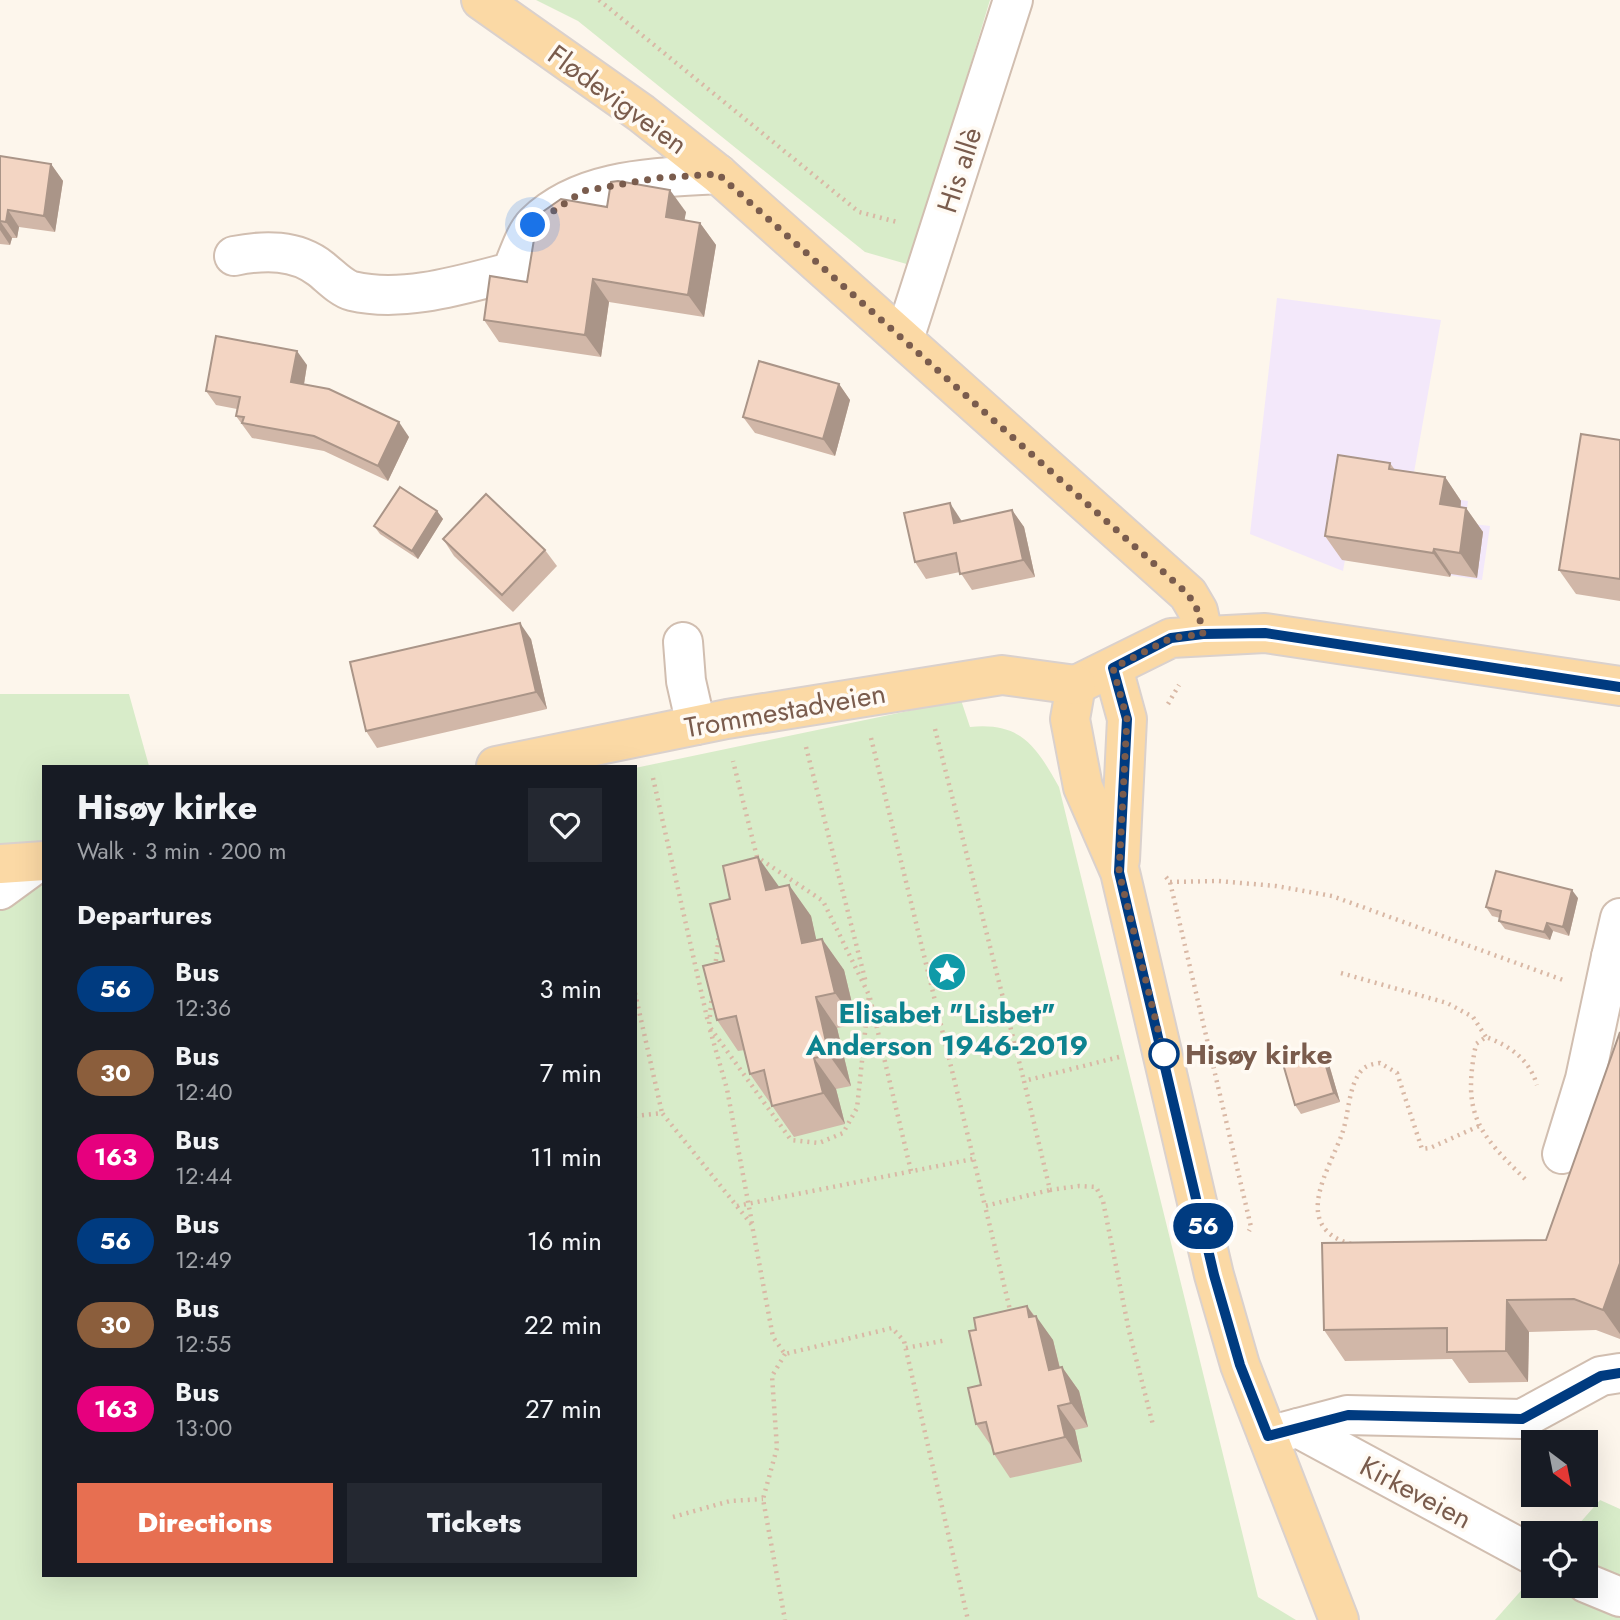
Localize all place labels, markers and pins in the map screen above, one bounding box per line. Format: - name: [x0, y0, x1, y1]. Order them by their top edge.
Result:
- place icon: Elisabet "Lisbet" Anderson 1946-2019: [926, 951, 968, 993]
- place label: Elisabet "Lisbet" Anderson 1946-2019: [805, 993, 1088, 1066]
- place label: Hisøy kirke: [1185, 1034, 1333, 1075]
- marker: Hisøy kirke: [1149, 1039, 1179, 1069]

